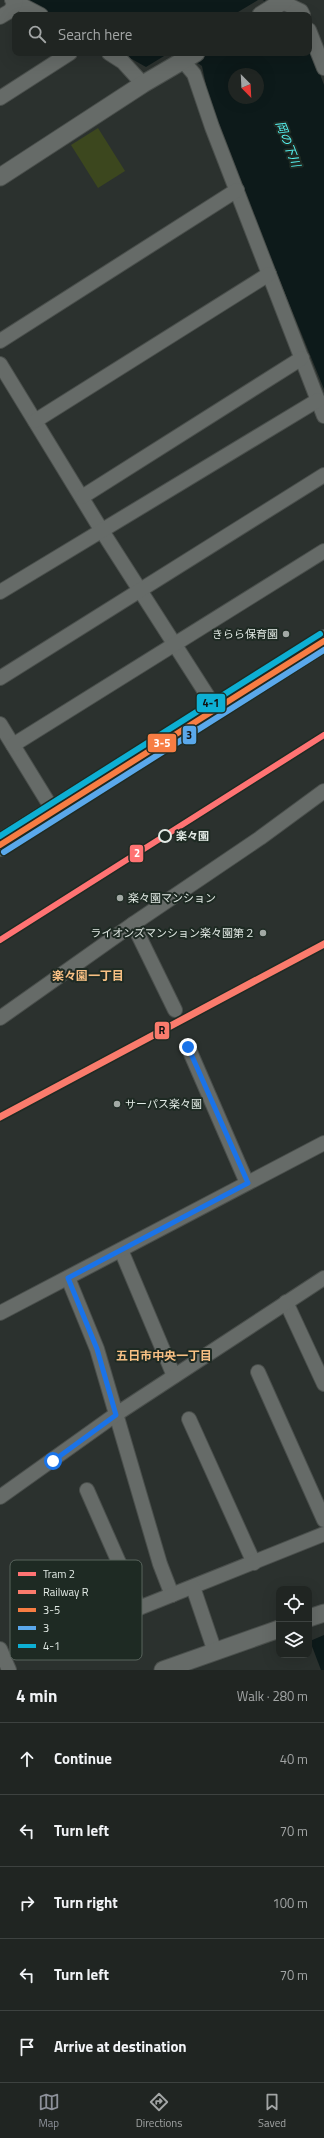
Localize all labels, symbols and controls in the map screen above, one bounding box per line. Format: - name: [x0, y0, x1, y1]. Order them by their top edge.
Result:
- search box: [12, 12, 312, 56]
- icon: search: [26, 23, 48, 45]
- text: Search here: [58, 23, 132, 46]
- north arrow: [228, 68, 264, 104]
- water label: 岡の下川: [271, 118, 307, 171]
- place label: きらら保育園: [212, 626, 278, 642]
- marker: きらら保育園: [281, 629, 291, 639]
- line badge: 4-1: [196, 693, 226, 713]
- text: 4-1: [203, 695, 219, 711]
- line badge: 3: [182, 725, 197, 745]
- text: 3: [186, 727, 192, 743]
- line badge: 3-5: [147, 733, 177, 753]
- text: 3-5: [154, 735, 170, 751]
- place label: 楽々園: [176, 828, 209, 844]
- marker: 楽々園: [158, 829, 172, 843]
- line badge: 2: [129, 844, 144, 863]
- text: 2: [134, 845, 140, 861]
- place label: 楽々園マンション: [128, 890, 216, 906]
- marker: 楽々園マンション: [115, 893, 125, 903]
- place label: ライオンズマンション楽々園第２: [90, 925, 255, 941]
- marker: ライオンズマンション楽々園第２: [258, 928, 268, 938]
- district label: 楽々園一丁目: [52, 966, 124, 985]
- line badge: R: [154, 1021, 170, 1040]
- text: R: [159, 1022, 166, 1038]
- route end: [179, 1038, 197, 1056]
- place label: サーパス楽々園: [125, 1096, 202, 1112]
- marker: サーパス楽々園: [112, 1099, 122, 1109]
- district label: 五日市中央一丁目: [116, 1346, 212, 1365]
- route start: [44, 1452, 62, 1470]
- legend: [10, 1560, 142, 1660]
- text: Tram 2: [43, 1566, 75, 1582]
- text: Railway R: [43, 1584, 89, 1600]
- map controls: [276, 1586, 312, 1658]
- button: locate: [276, 1586, 312, 1622]
- text: 3-5: [43, 1602, 60, 1618]
- text: 3: [43, 1620, 49, 1636]
- button: layers: [276, 1622, 312, 1658]
- text: 4-1: [43, 1638, 60, 1654]
- text: 4 min: [16, 1683, 57, 1709]
- text: Walk · 280 m: [237, 1686, 308, 1706]
- text: Continue: [54, 1747, 112, 1770]
- icon: ahead: [16, 1748, 38, 1770]
- text: 40 m: [280, 1749, 308, 1769]
- text: Turn left: [54, 1819, 109, 1842]
- icon: left: [16, 1820, 38, 1842]
- text: 70 m: [280, 1821, 308, 1841]
- text: Turn right: [54, 1891, 118, 1914]
- icon: right: [16, 1892, 38, 1914]
- text: 100 m: [272, 1893, 308, 1913]
- text: Turn left: [54, 1963, 109, 1986]
- icon: left: [16, 1964, 38, 1986]
- text: 70 m: [280, 1965, 308, 1985]
- text: Arrive at destination: [54, 2035, 187, 2058]
- icon: arrive: [16, 2036, 38, 2058]
- tab: Map: [38, 2091, 60, 2131]
- tab: Directions: [136, 2091, 182, 2131]
- tab: Saved: [258, 2091, 286, 2131]

